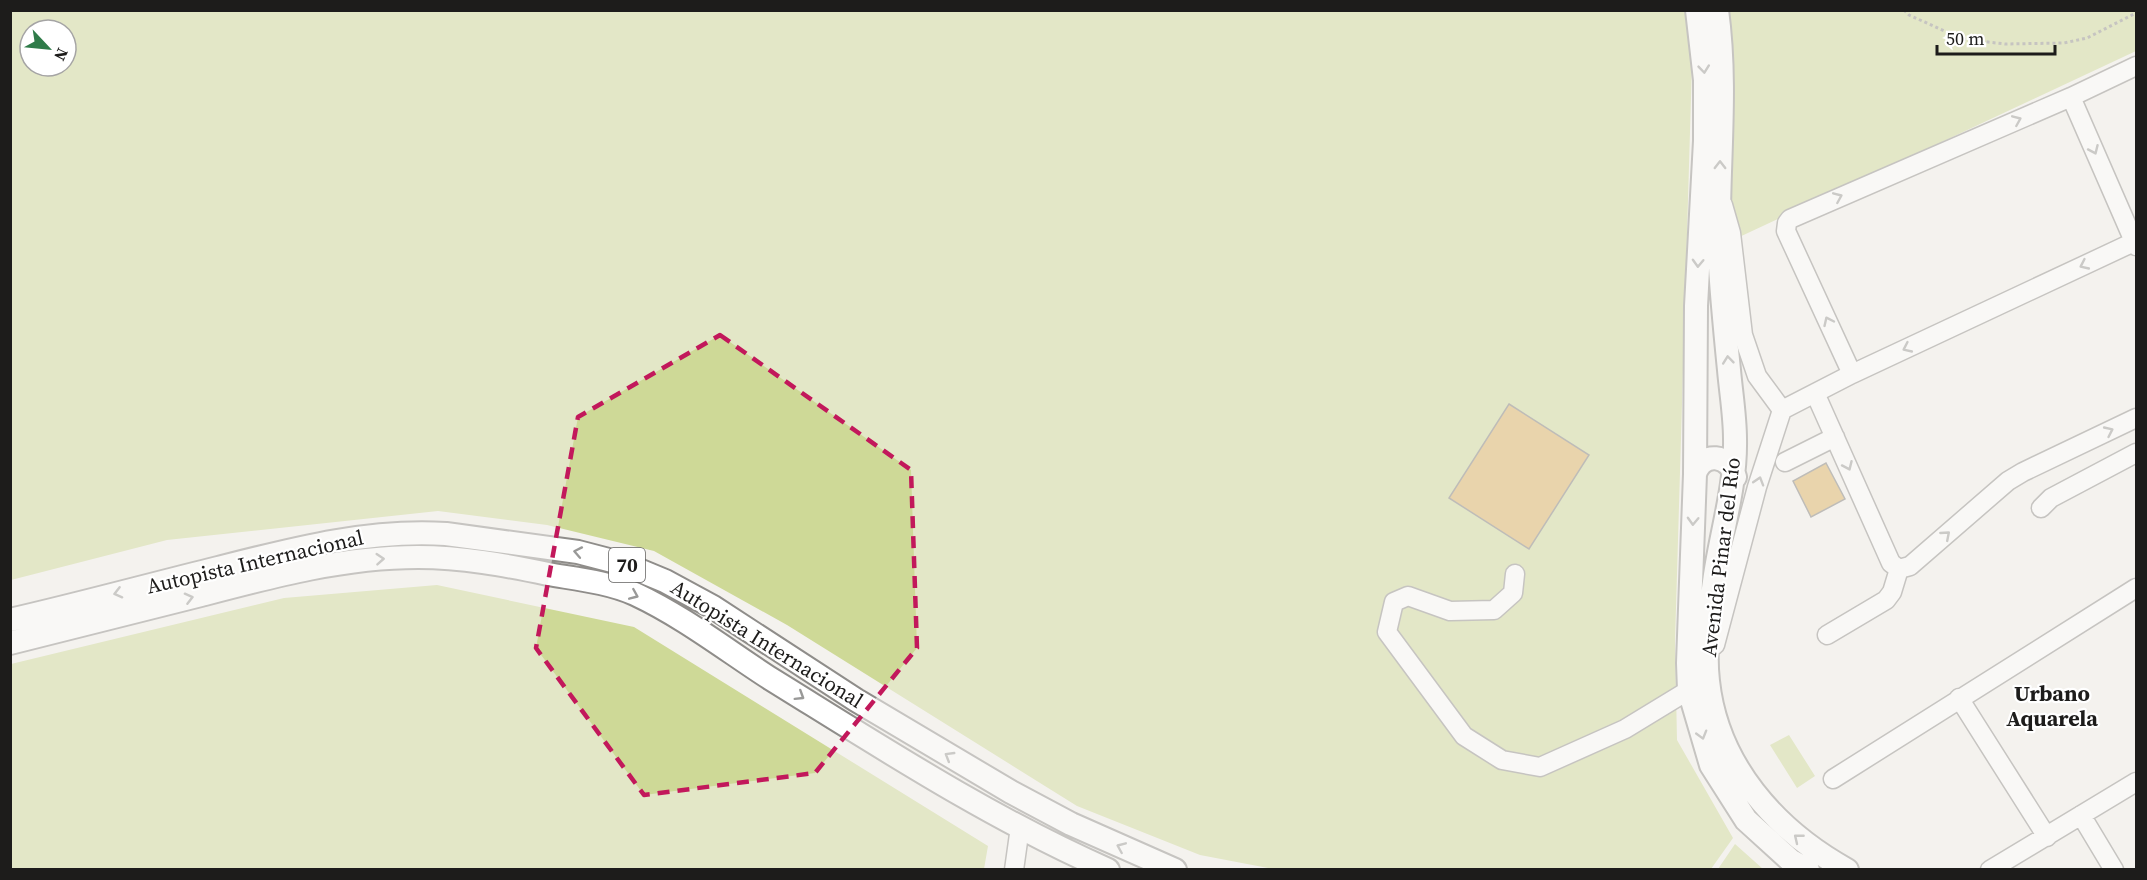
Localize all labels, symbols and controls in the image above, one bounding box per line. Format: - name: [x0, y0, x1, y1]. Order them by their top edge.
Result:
- north arrow: [18, 18, 78, 78]
- scale bar: [1937, 18, 2056, 56]
- text: 50 m: [1946, 26, 1984, 51]
- text: N: [49, 45, 74, 65]
- one-way arrow: [1697, 64, 1710, 73]
- one-way arrow: [2011, 115, 2022, 127]
- one-way arrow: [2087, 144, 2099, 155]
- one-way arrow: [1714, 160, 1726, 169]
- one-way arrow: [1832, 192, 1843, 204]
- one-way arrow: [2079, 258, 2090, 270]
- one-way arrow: [1691, 259, 1704, 268]
- one-way arrow: [1823, 317, 1835, 328]
- one-way arrow: [1903, 341, 1914, 353]
- one-way arrow: [1722, 355, 1735, 364]
- one-way arrow: [2102, 427, 2113, 439]
- street label: Avenida Pinar del Río: [1694, 456, 1747, 658]
- one-way arrow: [1840, 459, 1852, 470]
- one-way arrow: [1752, 476, 1765, 487]
- one-way arrow: [1687, 517, 1700, 526]
- street label: Autopista Internacional: [144, 522, 366, 601]
- one-way arrow: [1939, 531, 1949, 542]
- one-way arrow: [573, 546, 583, 559]
- road number: 70: [609, 548, 645, 582]
- one-way arrow: [376, 552, 385, 565]
- street label: Autopista Internacional: [666, 572, 869, 715]
- one-way arrow: [113, 586, 123, 599]
- one-way arrow: [628, 588, 639, 600]
- one-way arrow: [184, 592, 194, 605]
- district label: Urbano Aquarela: [2006, 678, 2098, 733]
- one-way arrow: [794, 689, 804, 701]
- one-way arrow: [1695, 729, 1707, 740]
- one-way arrow: [945, 751, 955, 763]
- one-way arrow: [1794, 834, 1805, 845]
- one-way arrow: [1117, 842, 1128, 854]

